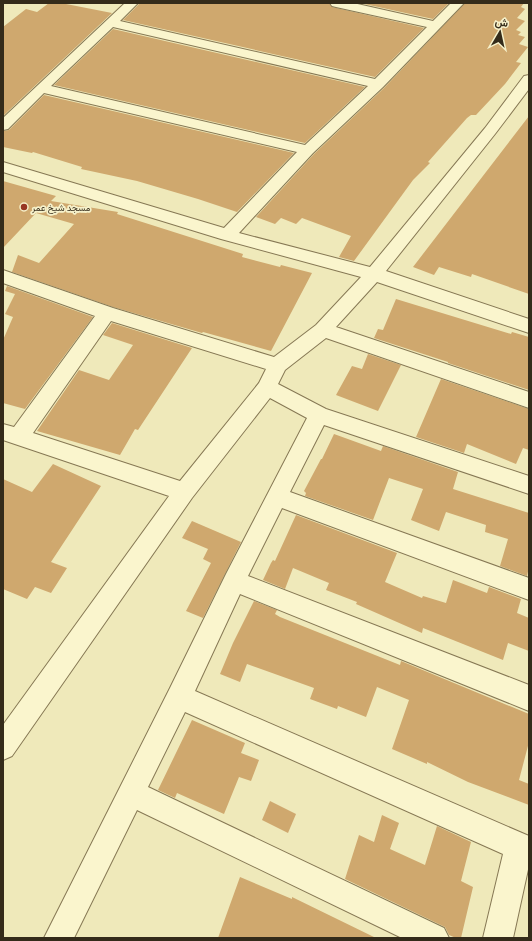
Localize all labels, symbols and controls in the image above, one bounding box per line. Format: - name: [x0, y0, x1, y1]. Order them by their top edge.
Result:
- north arrow: [480, 12, 520, 52]
- text: ش: [494, 13, 509, 30]
- place label: مسجد شيخ عمر: [31, 201, 91, 214]
- marker: مسجد شيخ عمر: [19, 202, 29, 212]

